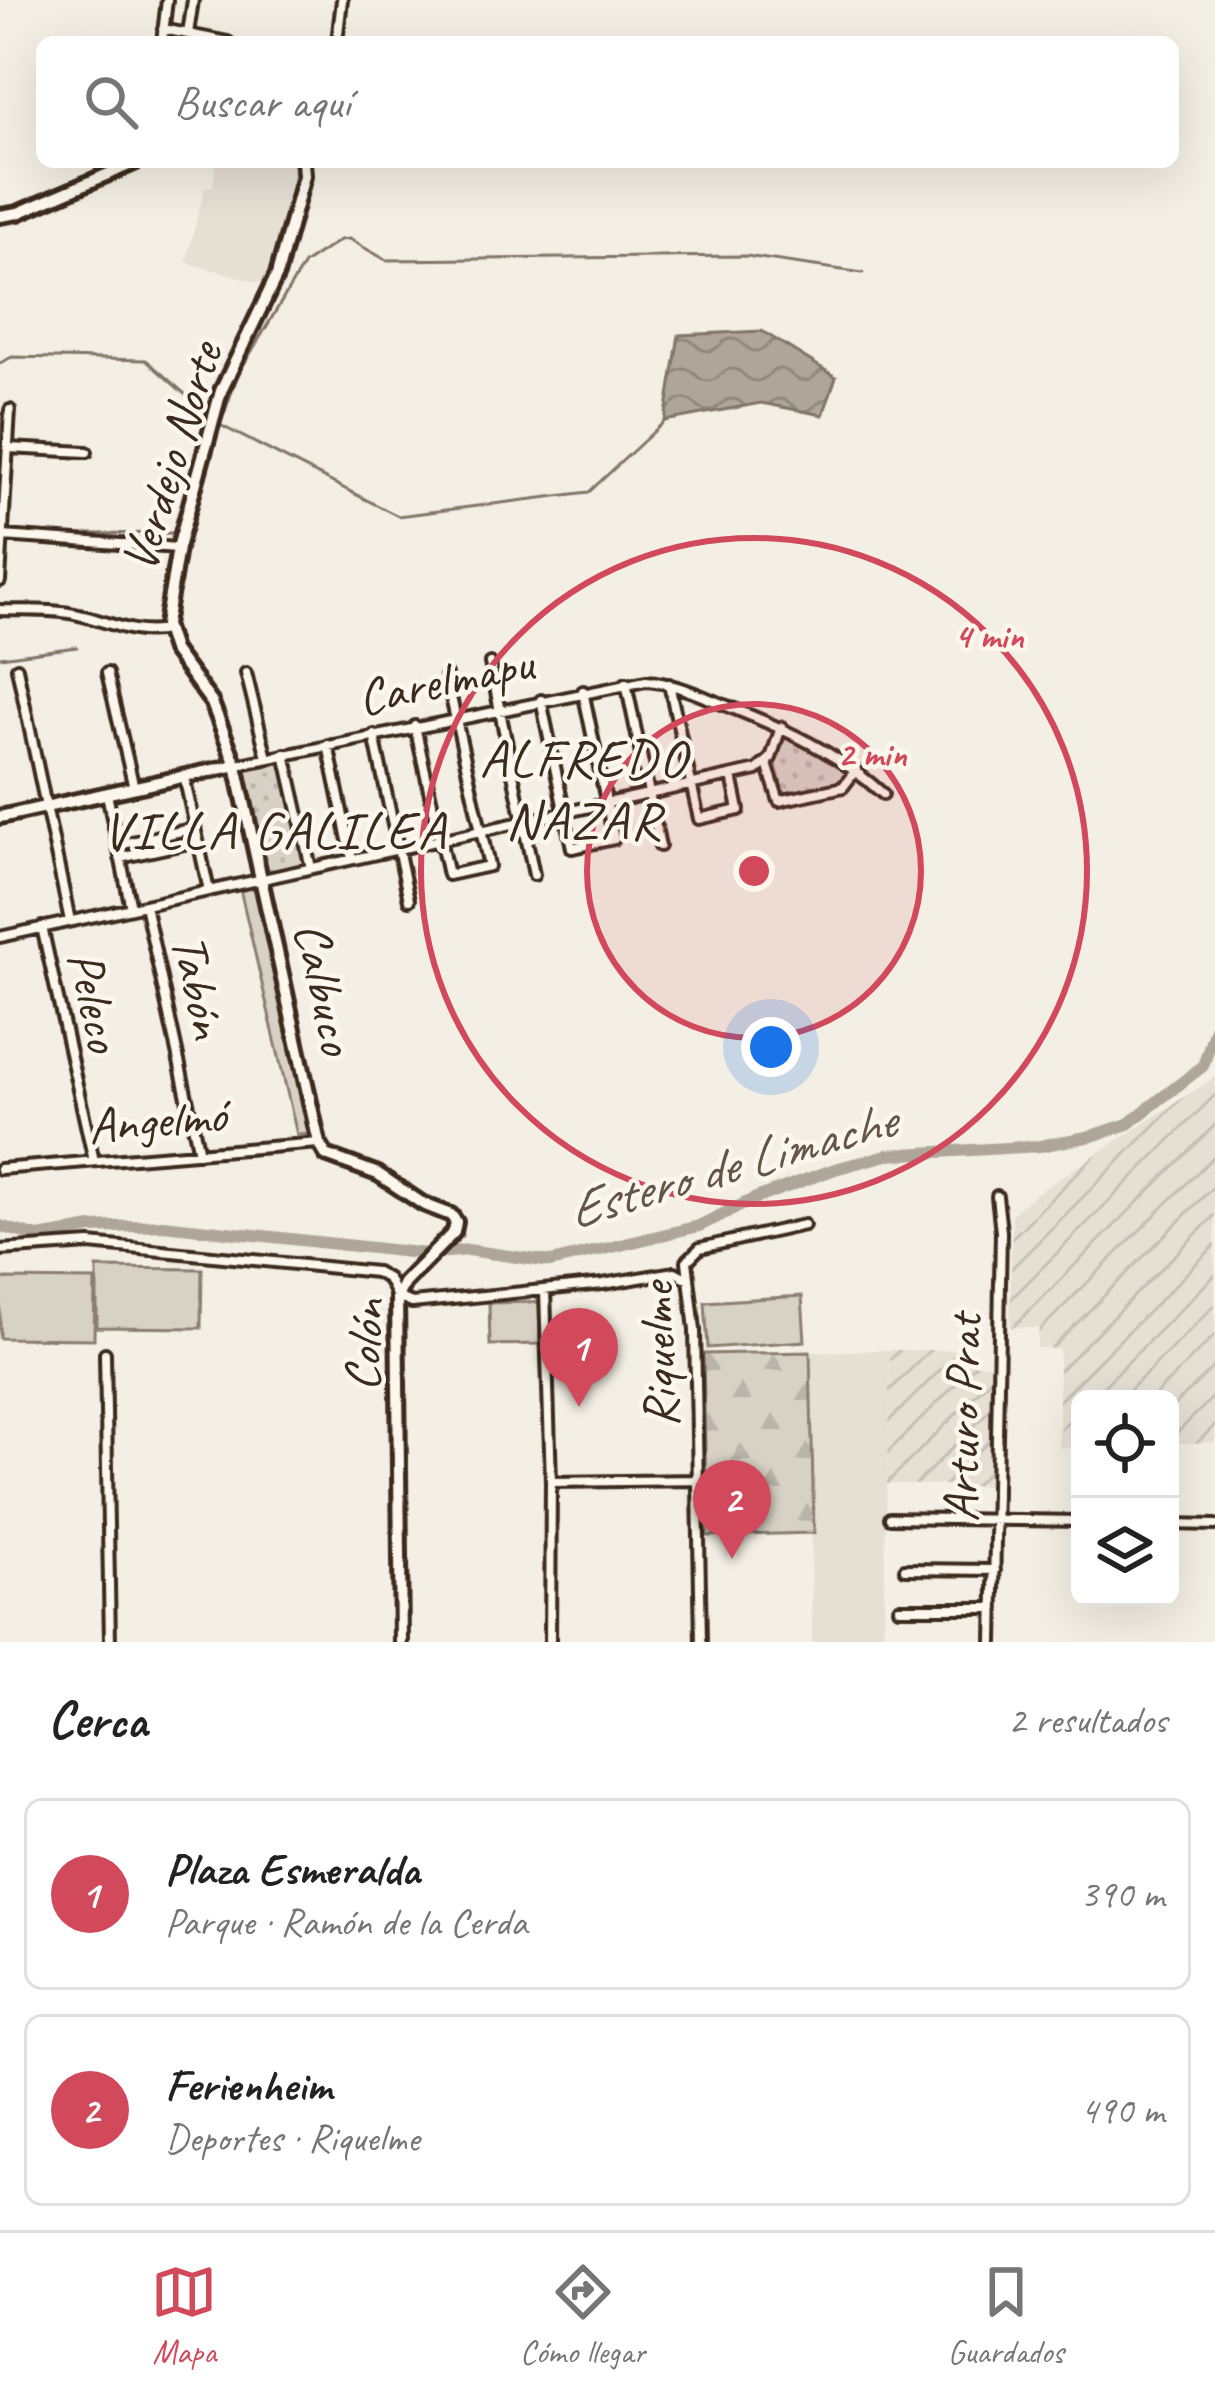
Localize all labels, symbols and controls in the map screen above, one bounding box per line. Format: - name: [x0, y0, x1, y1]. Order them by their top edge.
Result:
- search box: [36, 36, 1179, 168]
- icon: search: [78, 69, 144, 135]
- text: Buscar aquí: [174, 74, 350, 131]
- street label: Verdejo Norte: [106, 331, 237, 579]
- text: 4 min: [955, 613, 1025, 659]
- street label: Carelmapu: [352, 630, 541, 730]
- district label: ALFREDO NAZAR: [479, 724, 691, 854]
- text: 2 min: [838, 731, 908, 777]
- district label: VILLA GALILEA: [102, 796, 448, 864]
- centre of rings: [733, 850, 775, 892]
- street label: Calbuco: [280, 916, 371, 1063]
- street label: Tabón: [157, 928, 242, 1046]
- street label: Peleco: [53, 945, 137, 1060]
- your location: [741, 1017, 801, 1077]
- street label: Angelmó: [86, 1082, 235, 1158]
- water label: Estero de Limache: [560, 1084, 909, 1244]
- street label: Riquelme: [623, 1278, 693, 1429]
- street label: Colón: [329, 1295, 399, 1393]
- pin: 1: [540, 1308, 618, 1407]
- street label: Arturo Prat: [928, 1308, 996, 1522]
- map controls: [1071, 1390, 1179, 1606]
- button: locate: [1071, 1390, 1179, 1498]
- pin: 2: [693, 1460, 771, 1559]
- button: layers: [1071, 1498, 1179, 1606]
- text: Cerca: [48, 1688, 147, 1752]
- text: 2 resultados: [1008, 1696, 1167, 1745]
- text: Plaza Esmeralda: [165, 1841, 419, 1898]
- text: 1: [81, 1870, 99, 1919]
- text: 390 m: [1080, 1870, 1164, 1919]
- text: Parque · Ramón de la Cerda: [165, 1898, 527, 1947]
- text: Ferienheim: [165, 2057, 331, 2114]
- text: 2: [81, 2086, 99, 2135]
- text: 490 m: [1080, 2086, 1164, 2135]
- text: Deportes · Riquelme: [165, 2114, 419, 2163]
- tab: Mapa: [151, 2259, 217, 2373]
- tab: Cómo llegar: [520, 2259, 645, 2373]
- tab: Guardados: [948, 2259, 1064, 2373]

